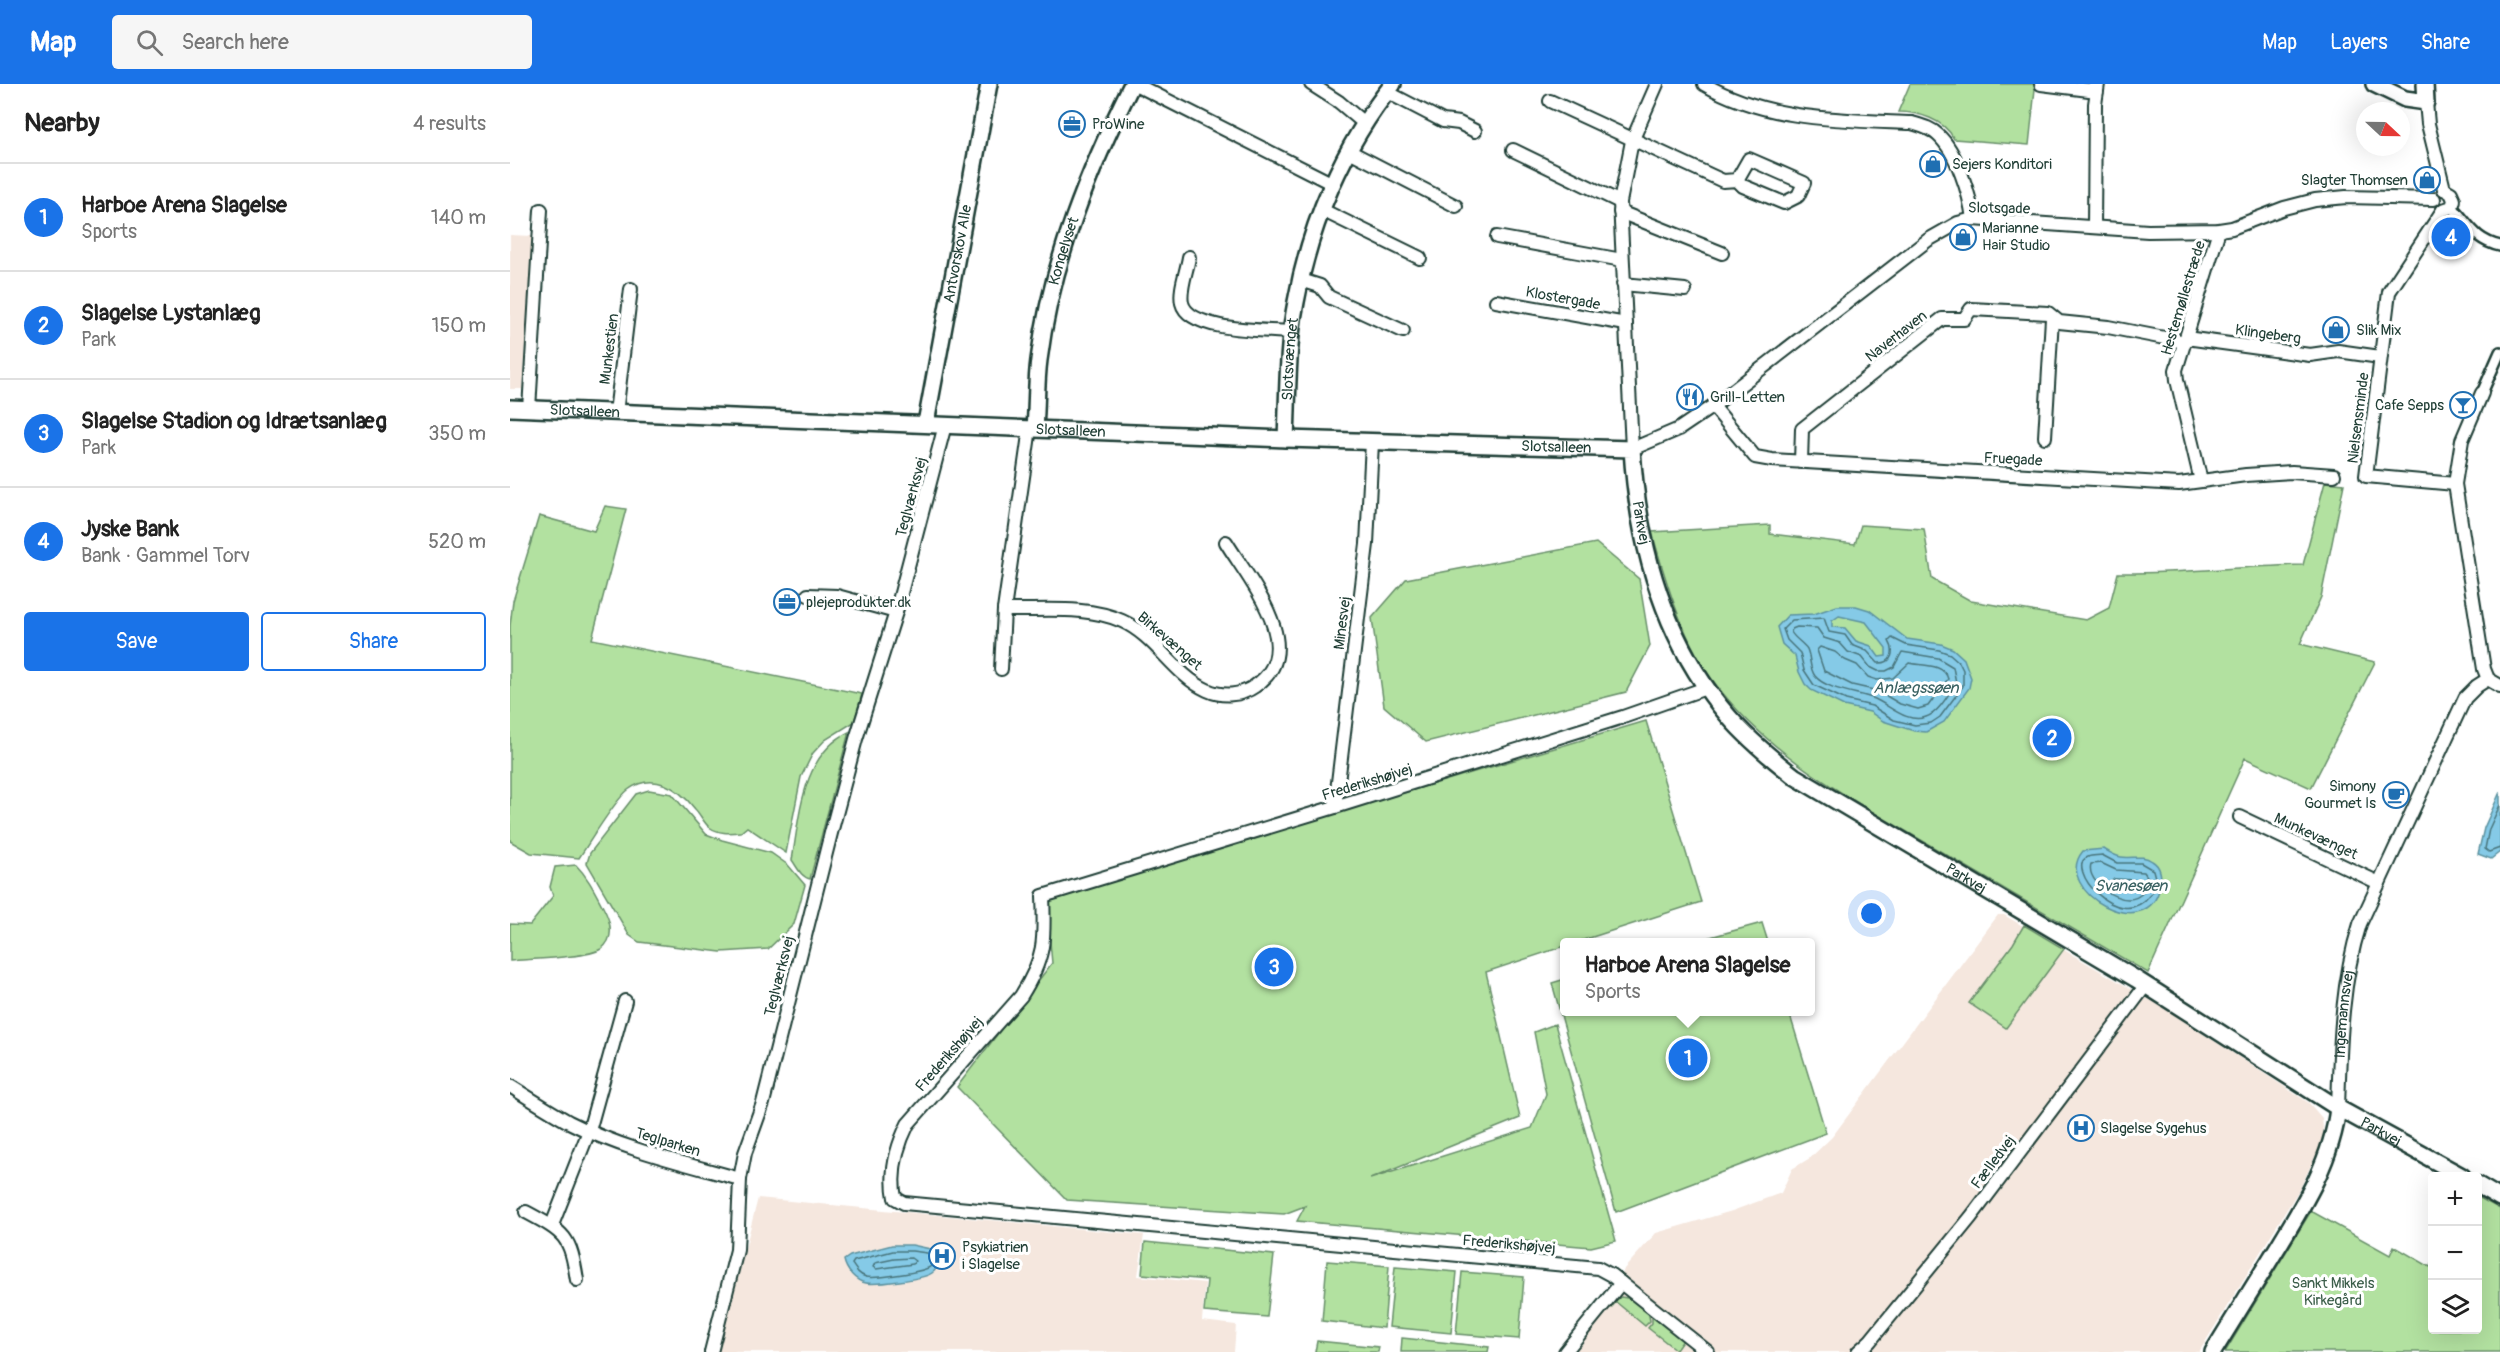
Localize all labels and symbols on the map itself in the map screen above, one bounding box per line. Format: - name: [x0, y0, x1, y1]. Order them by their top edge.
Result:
- north arrow: [2356, 102, 2410, 156]
- office icon: ProWine: [1057, 109, 1087, 139]
- place label: ProWine: [1092, 115, 1145, 134]
- shop icon: Sejers Konditori: [1918, 149, 1948, 179]
- place label: Sejers Konditori: [1952, 155, 2052, 174]
- shop icon: Slagter Thomsen: [2412, 165, 2442, 195]
- place label: Slagter Thomsen: [2301, 171, 2408, 190]
- street label: Slotsgade: [1968, 198, 2031, 219]
- street label: Antvorskov Alle: [939, 203, 976, 305]
- street label: Kongelyset: [1045, 213, 1084, 287]
- pin: 4: [2432, 214, 2470, 260]
- place label: Marianne Hair Studio: [1982, 219, 2050, 255]
- shop icon: Marianne Hair Studio: [1948, 222, 1978, 252]
- street label: Hestemøllestræde: [2157, 238, 2210, 358]
- street label: Klostergade: [1524, 283, 1602, 315]
- street label: Naverhaven: [1862, 306, 1931, 366]
- street label: Munkestien: [596, 312, 623, 386]
- shop icon: Slik Mix: [2321, 315, 2351, 345]
- street label: Slotsvænget: [1278, 316, 1303, 401]
- street label: Klingeberg: [2234, 320, 2302, 349]
- place label: Slik Mix: [2356, 321, 2401, 340]
- street label: Nielsensminde: [2343, 371, 2374, 465]
- restaurant icon: Grill-Letten: [1675, 382, 1705, 412]
- place label: Grill-Letten: [1710, 388, 1785, 407]
- bar icon: Cafe Sepps: [2448, 390, 2478, 420]
- place label: Cafe Sepps: [2375, 396, 2444, 415]
- street label: Slotsalleen: [549, 401, 620, 422]
- street label: Slotsalleen: [1035, 420, 1106, 442]
- street label: Slotsalleen: [1521, 437, 1592, 458]
- street label: Fruegade: [1983, 448, 2043, 471]
- street label: Teglværksvej: [892, 455, 931, 539]
- street label: Parkvej: [1627, 500, 1654, 546]
- office icon: plejeprodukter.dk: [772, 587, 802, 617]
- place label: plejeprodukter.dk: [806, 593, 912, 612]
- street label: Minesvej: [1330, 595, 1355, 651]
- street label: Birkevænget: [1133, 608, 1207, 675]
- water label: Anlægssøen: [1873, 678, 1960, 698]
- pin: 2: [2032, 716, 2072, 760]
- street label: Frederikshøjvej: [1320, 760, 1415, 805]
- place label: Simony Gourmet Is: [2304, 777, 2377, 813]
- cafe icon: Simony Gourmet Is: [2381, 780, 2411, 810]
- street label: Munkevænget: [2271, 809, 2362, 865]
- street label: Parkvej: [1942, 859, 1990, 898]
- water label: Svanesøen: [2095, 876, 2168, 896]
- your location: [1857, 899, 1886, 928]
- street label: Teglværksvej: [760, 934, 799, 1018]
- pin: 3: [1254, 944, 1293, 990]
- street label: Ingemannsvej: [2331, 969, 2358, 1059]
- street label: Frederikshøjvej: [912, 1013, 987, 1096]
- pin: 1: [1668, 1036, 1708, 1080]
- hospital icon: Slagelse Sygehus: [2066, 1113, 2096, 1143]
- street label: Parkvej: [2357, 1113, 2404, 1151]
- place label: Slagelse Sygehus: [2100, 1119, 2207, 1138]
- street label: Teglparken: [633, 1124, 703, 1161]
- street label: Fælledvej: [1967, 1132, 2020, 1193]
- street label: Frederikshøjvej: [1462, 1231, 1556, 1258]
- place label: Psykiatrien i Slagelse: [962, 1238, 1029, 1274]
- hospital icon: Psykiatrien i Slagelse: [927, 1241, 957, 1271]
- park label: Sankt Mikkels Kirkegård: [2292, 1274, 2375, 1310]

